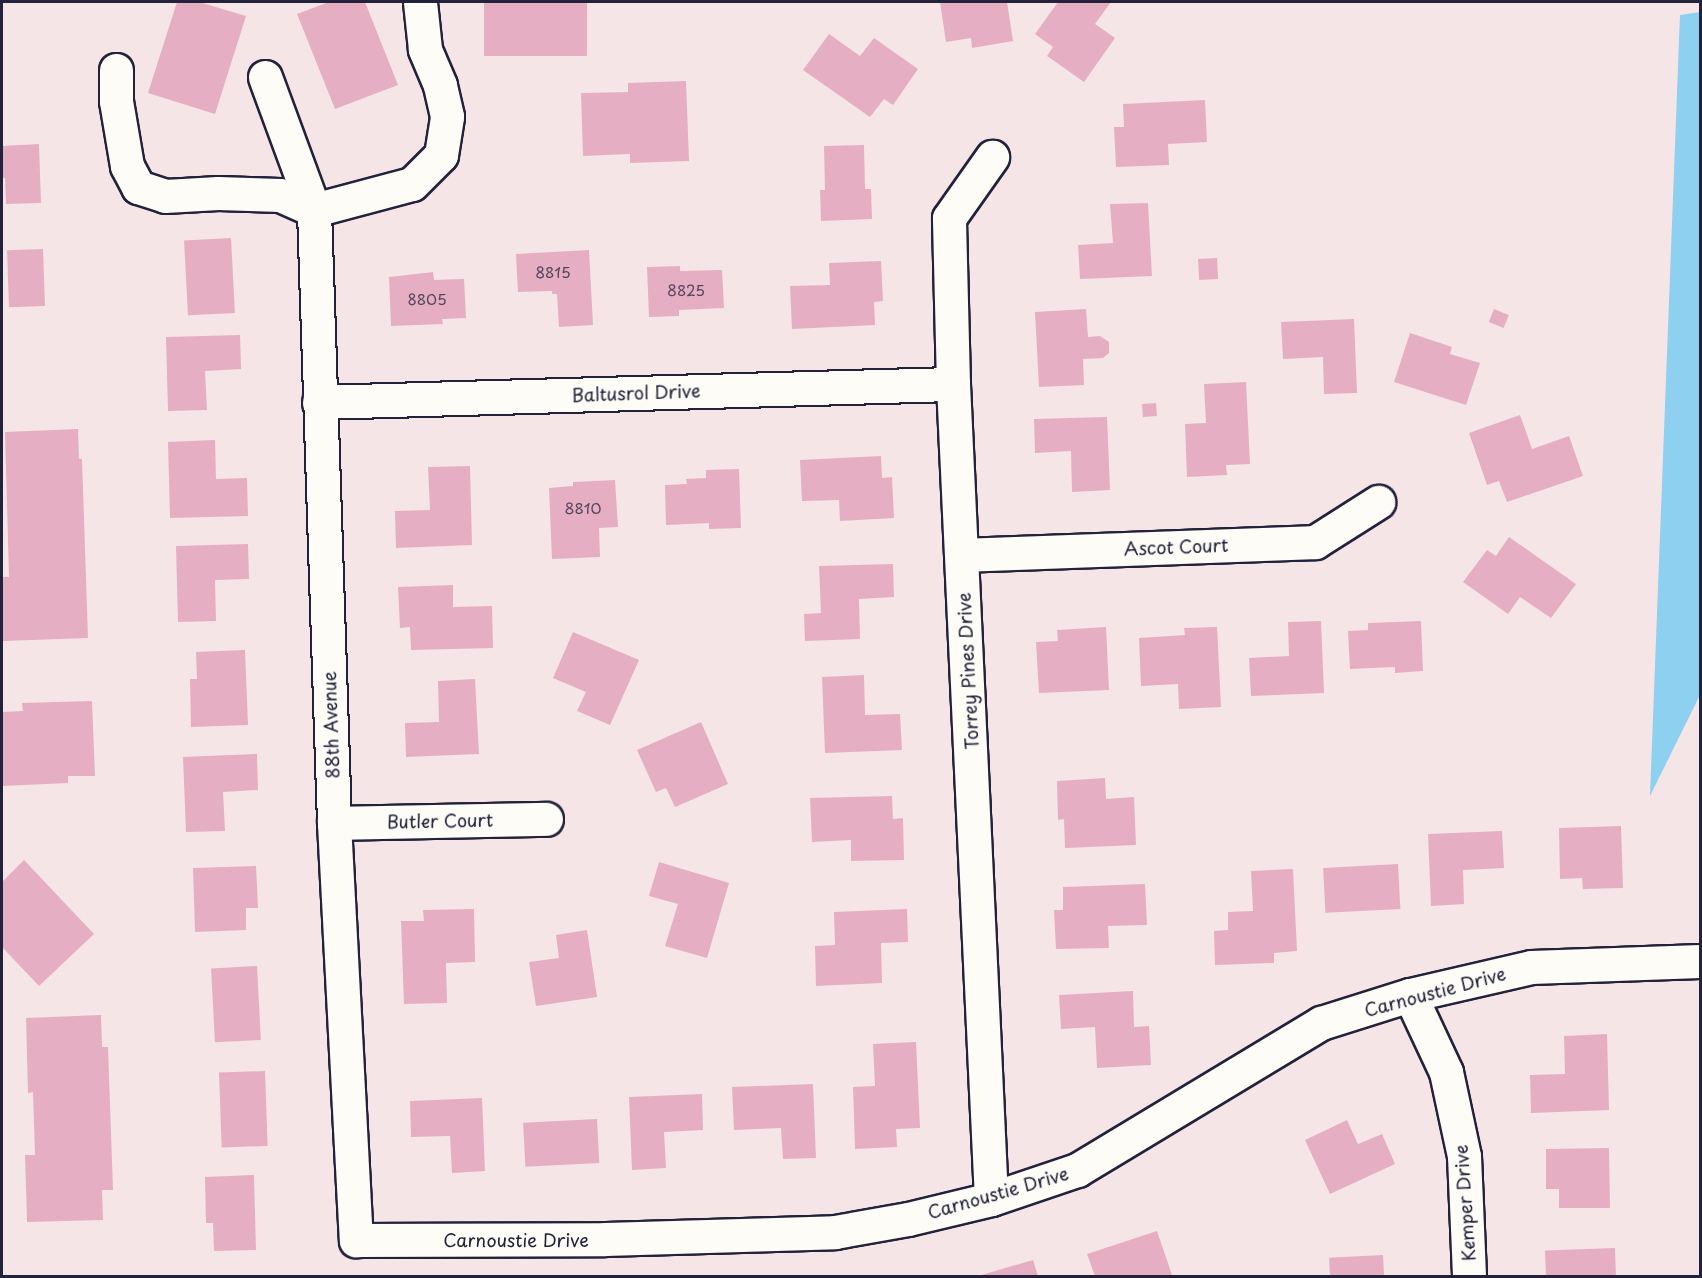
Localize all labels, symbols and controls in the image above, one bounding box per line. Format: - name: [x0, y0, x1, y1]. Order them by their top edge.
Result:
- house number: 8815: [535, 263, 571, 281]
- house number: 8825: [667, 281, 705, 299]
- house number: 8805: [407, 290, 447, 308]
- street label: Baltusrol Drive: [571, 380, 701, 406]
- house number: 8810: [565, 499, 601, 517]
- street label: Ascot Court: [1123, 534, 1229, 560]
- street label: Torrey Pines Drive: [953, 591, 983, 751]
- street label: 88th Avenue: [318, 671, 344, 779]
- street label: Butler Court: [386, 809, 494, 833]
- street label: Carnoustie Drive: [1362, 963, 1508, 1021]
- street label: Kemper Drive: [1450, 1144, 1480, 1262]
- street label: Carnoustie Drive: [925, 1162, 1071, 1224]
- street label: Carnoustie Drive: [443, 1229, 589, 1251]

